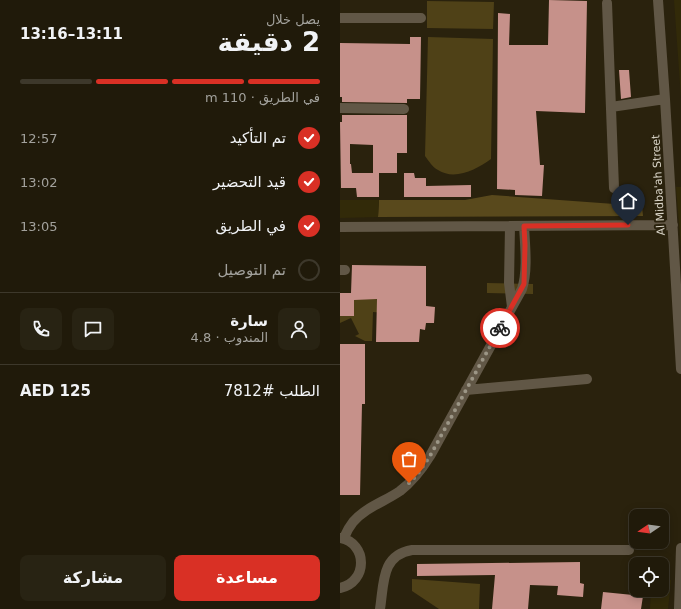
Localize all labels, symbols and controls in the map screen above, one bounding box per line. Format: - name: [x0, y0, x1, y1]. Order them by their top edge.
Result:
- text: يصل خلال: [266, 12, 320, 27]
- text: 13:11–13:16: [20, 25, 123, 43]
- text: 2 دقيقة: [217, 27, 320, 57]
- text: في الطريق · 110 m: [205, 90, 320, 105]
- icon: check: [298, 127, 320, 149]
- text: تم التأكيد: [230, 129, 286, 147]
- text: 12:57: [20, 131, 57, 146]
- street label: Al Midba'ah Street: [649, 134, 668, 236]
- icon: check: [298, 171, 320, 193]
- text: قيد التحضير: [213, 173, 286, 191]
- text: 13:02: [20, 175, 57, 190]
- pin: [611, 184, 645, 225]
- icon: home: [617, 190, 639, 212]
- icon: check: [298, 215, 320, 237]
- text: في الطريق: [216, 217, 286, 235]
- text: 13:05: [20, 219, 57, 234]
- text: تم التوصيل: [217, 261, 286, 279]
- button: phone: [20, 308, 62, 350]
- button: chat: [72, 308, 114, 350]
- button: person: [278, 308, 320, 350]
- courier: [480, 308, 520, 348]
- text: سارة: [230, 312, 268, 330]
- icon: bike: [489, 317, 511, 339]
- text: المندوب · 4.8: [191, 330, 268, 345]
- text: AED 125: [20, 382, 91, 400]
- text: الطلب #7812: [224, 382, 320, 400]
- pin: [392, 442, 426, 483]
- icon: bag: [398, 448, 420, 470]
- north arrow: [629, 509, 669, 549]
- map controls: [629, 509, 669, 597]
- button: مشاركة: [20, 555, 166, 601]
- button: مساعدة: [174, 555, 320, 601]
- button: locate: [629, 557, 669, 597]

